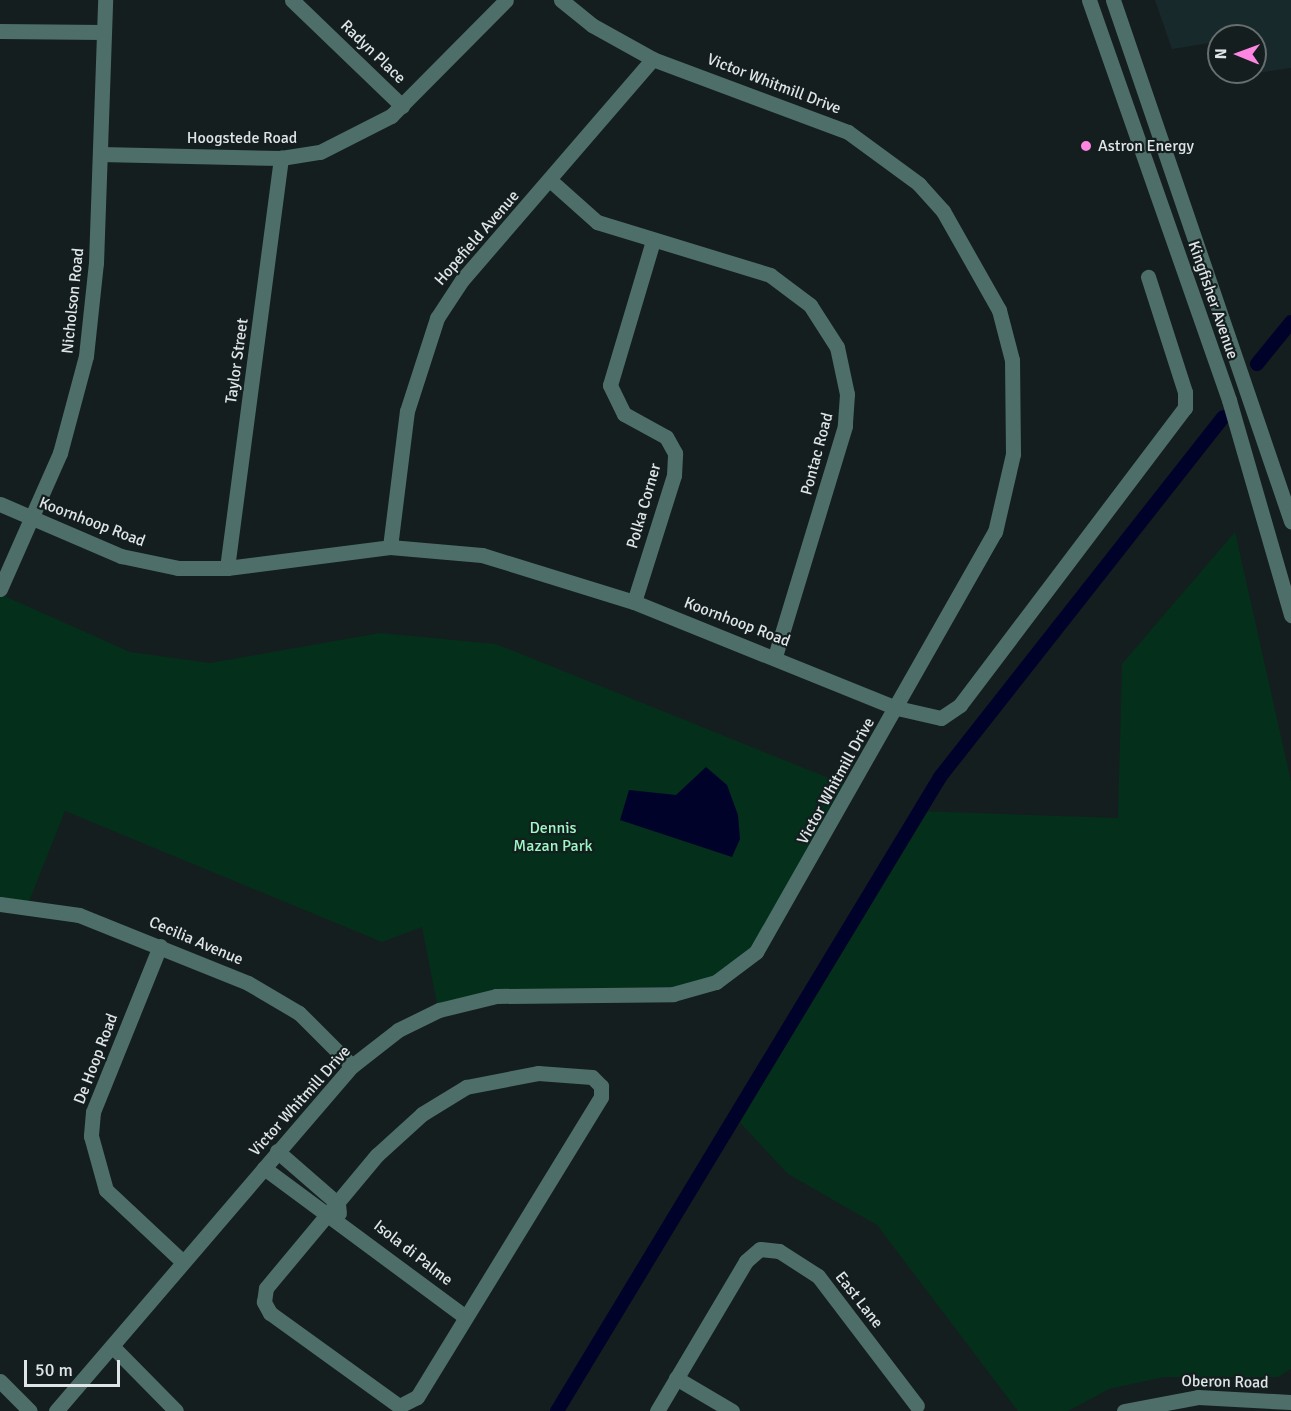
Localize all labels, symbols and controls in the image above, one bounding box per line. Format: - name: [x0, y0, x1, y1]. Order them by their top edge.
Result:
- street label: Radyn Place: [336, 16, 410, 88]
- north arrow: [1207, 24, 1267, 84]
- text: N: [1211, 48, 1231, 59]
- street label: Victor Whitmill Drive: [704, 50, 844, 118]
- street label: Hoogstede Road: [187, 128, 297, 148]
- place label: Astron Energy: [1098, 136, 1194, 156]
- marker: Astron Energy: [1079, 139, 1093, 153]
- street label: Hopefield Avenue: [431, 187, 523, 289]
- street label: Kingfisher Avenue: [1184, 238, 1242, 362]
- street label: Nicholson Road: [58, 247, 88, 355]
- street label: Taylor Street: [222, 317, 252, 405]
- street label: Pontac Road: [797, 411, 837, 497]
- street label: Polka Corner: [623, 461, 665, 551]
- street label: Koornhoop Road: [36, 493, 148, 551]
- street label: Koornhoop Road: [681, 593, 793, 651]
- street label: Victor Whitmill Drive: [793, 714, 879, 848]
- park label: Dennis Mazan Park: [513, 818, 593, 856]
- street label: Cecilia Avenue: [146, 913, 246, 969]
- street label: De Hoop Road: [70, 1011, 122, 1107]
- street label: Victor Whitmill Drive: [245, 1042, 355, 1160]
- street label: Isola di Palme: [370, 1216, 456, 1290]
- street label: East Lane: [831, 1268, 887, 1332]
- scale bar: [27, 1348, 123, 1386]
- text: 50 m: [35, 1359, 73, 1381]
- street label: Oberon Road: [1181, 1372, 1269, 1392]

